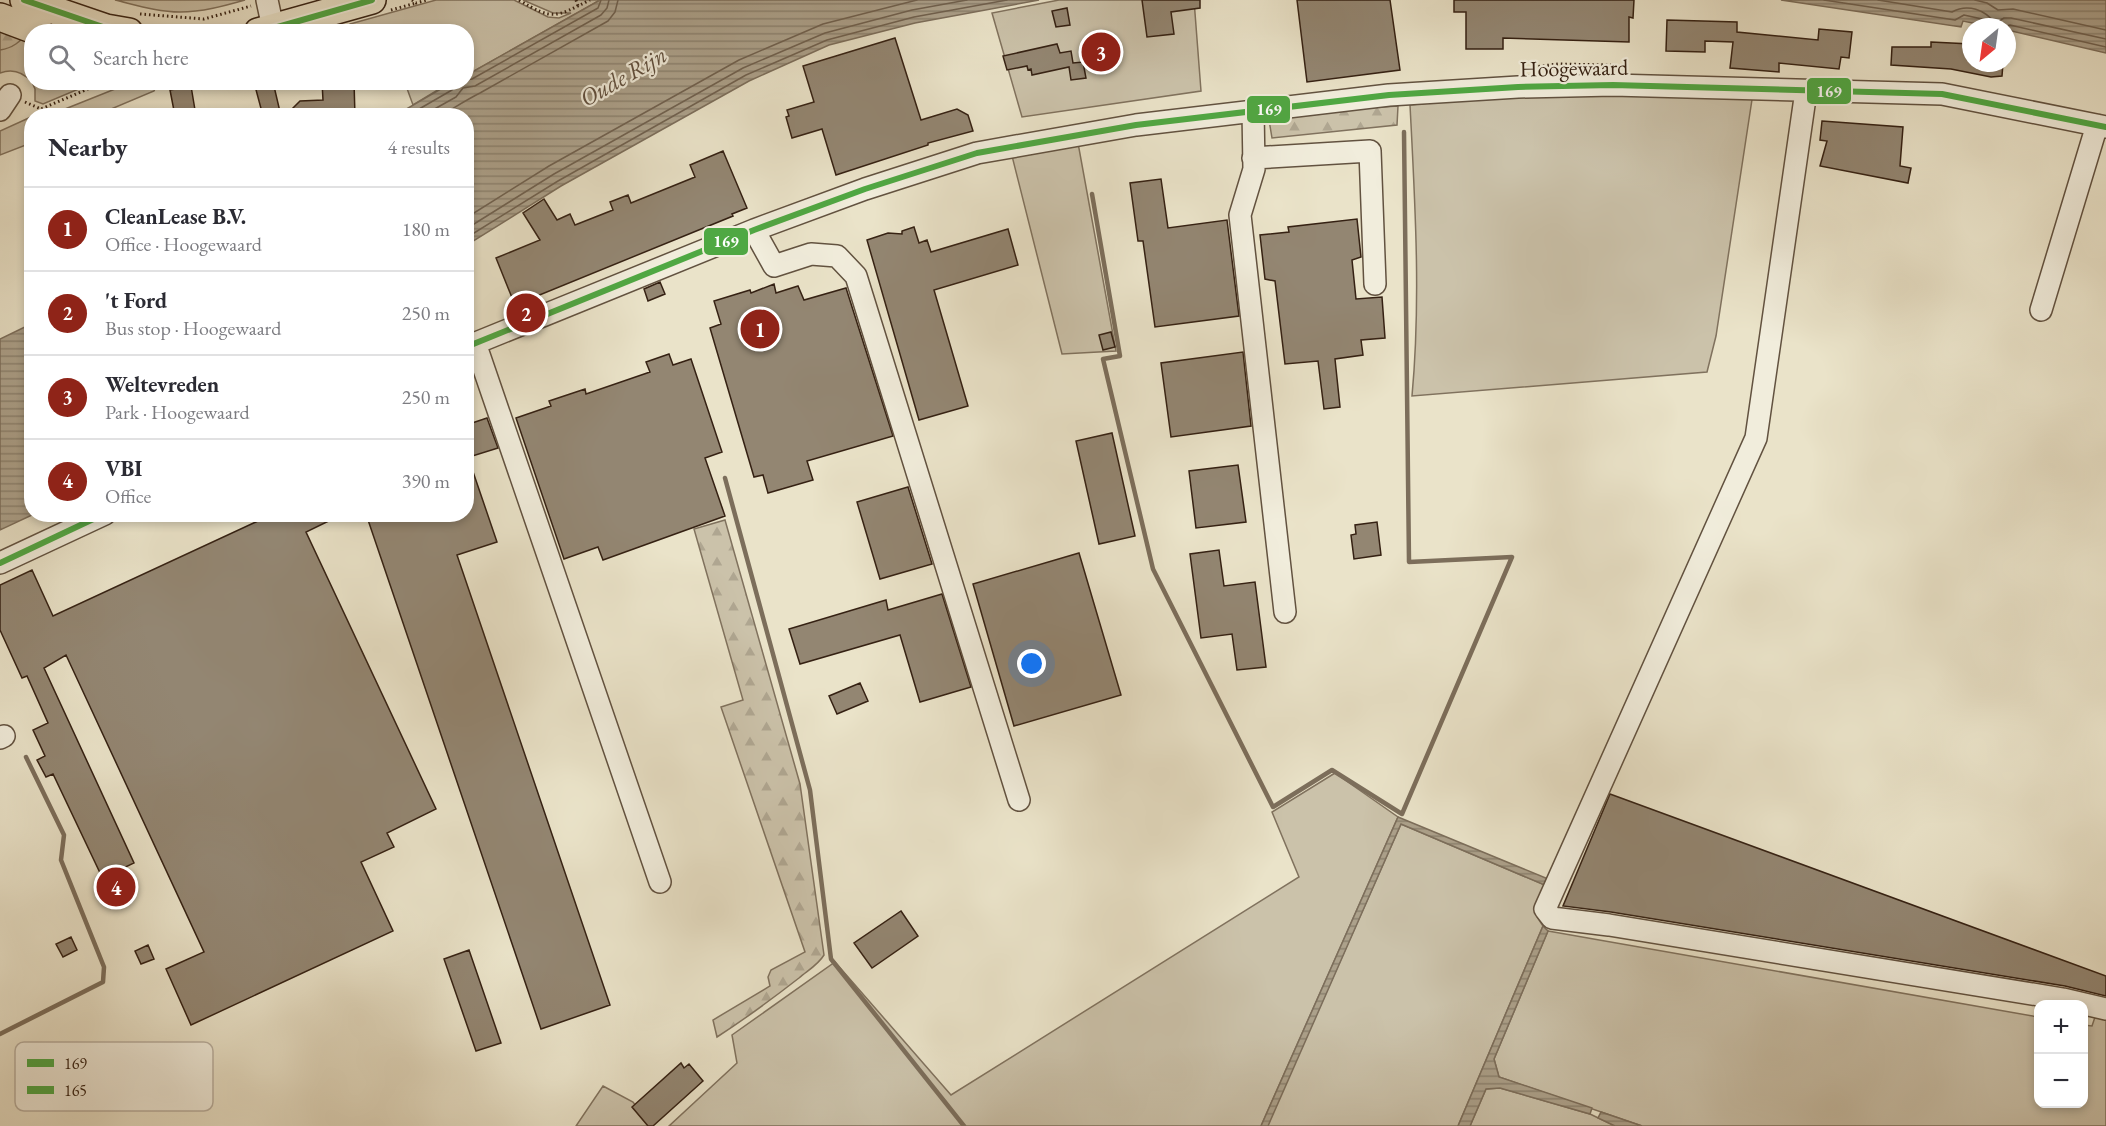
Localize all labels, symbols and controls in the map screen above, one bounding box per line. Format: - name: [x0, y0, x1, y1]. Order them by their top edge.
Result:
- north arrow: [1962, 18, 2016, 72]
- search box: [24, 24, 474, 90]
- pin: 3: [1082, 29, 1120, 74]
- water label: Oude Rijn: [574, 39, 672, 113]
- icon: search: [45, 41, 78, 74]
- text: Search here: [93, 43, 188, 72]
- street label: Hoogewaard: [1519, 53, 1629, 83]
- line badge: 169: [1806, 77, 1852, 105]
- text: 169: [1816, 81, 1842, 102]
- line badge: 169: [1246, 95, 1291, 124]
- text: 169: [1256, 99, 1282, 120]
- text: Nearby: [48, 130, 128, 164]
- text: 4 results: [387, 134, 450, 160]
- text: CleanLease B.V.: [105, 202, 246, 231]
- text: 1: [62, 216, 73, 242]
- text: 180 m: [402, 216, 450, 242]
- line badge: 169: [703, 227, 749, 256]
- text: Office · Hoogewaard: [105, 231, 262, 257]
- text: 169: [713, 231, 739, 252]
- text: 't Ford: [105, 286, 167, 315]
- pin: 2: [506, 290, 546, 336]
- text: 2: [62, 300, 73, 326]
- text: 250 m: [402, 300, 450, 326]
- pin: 1: [740, 306, 780, 352]
- text: Bus stop · Hoogewaard: [105, 315, 281, 341]
- text: Weltevreden: [105, 370, 219, 399]
- text: 3: [62, 384, 73, 410]
- text: 250 m: [402, 384, 450, 410]
- text: Park · Hoogewaard: [105, 399, 250, 425]
- text: VBI: [105, 454, 142, 483]
- text: 4: [62, 468, 73, 494]
- text: 390 m: [402, 468, 450, 494]
- text: Office: [105, 483, 151, 509]
- your location: [1017, 649, 1046, 678]
- pin: 4: [96, 864, 136, 910]
- map controls: [2034, 1000, 2088, 1108]
- button: +: [2034, 1000, 2088, 1054]
- legend: [15, 1042, 213, 1111]
- text: 169: [64, 1053, 87, 1074]
- button: −: [2034, 1054, 2088, 1108]
- text: 165: [64, 1080, 87, 1101]

